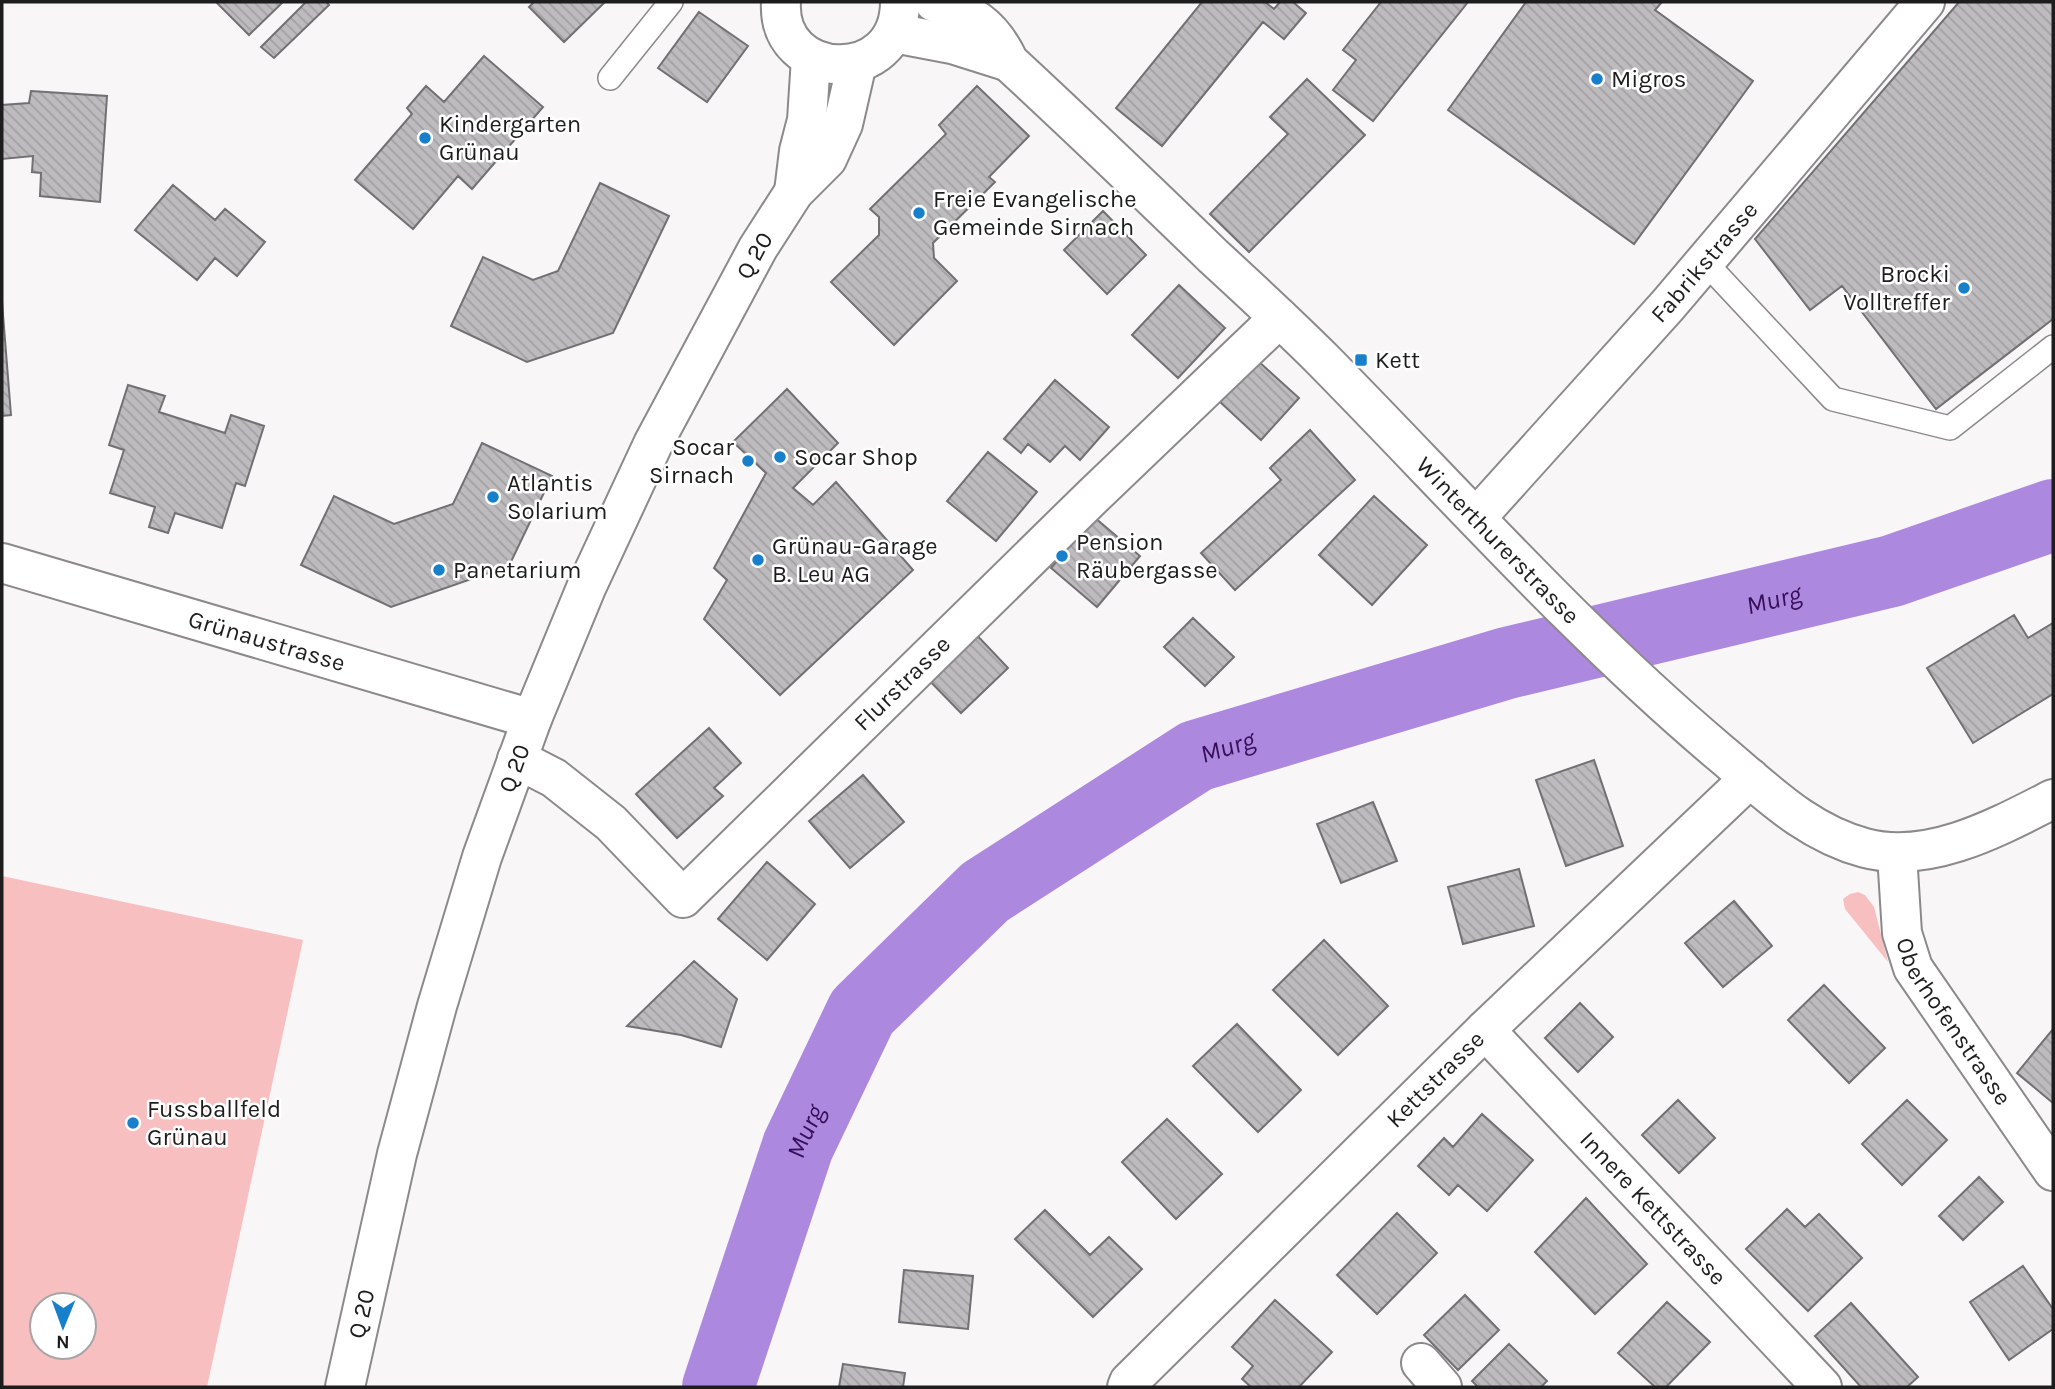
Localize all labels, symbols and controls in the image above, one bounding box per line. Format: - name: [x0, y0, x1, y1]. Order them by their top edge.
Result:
- place label: Migros: [1611, 65, 1686, 93]
- marker: Migros: [1589, 71, 1605, 87]
- place label: Kindergarten Grünau: [439, 110, 581, 166]
- marker: Kindergarten Grünau: [417, 130, 433, 146]
- place label: Freie Evangelische Gemeinde Sirnach: [933, 185, 1137, 241]
- street label: Fabrikstrasse: [1645, 196, 1764, 328]
- marker: Freie Evangelische Gemeinde Sirnach: [911, 205, 927, 221]
- street label: Q 20: [730, 227, 779, 284]
- place label: Brocki Volltreffer: [1843, 260, 1950, 316]
- marker: Brocki Volltreffer: [1956, 280, 1972, 296]
- place label: Kett: [1375, 346, 1420, 374]
- marker: Kett: [1353, 352, 1369, 368]
- place label: Socar Sirnach: [649, 433, 734, 489]
- place label: Socar Shop: [794, 443, 918, 471]
- marker: Socar Shop: [772, 449, 788, 465]
- street label: Winterthurerstrasse: [1410, 451, 1585, 630]
- marker: Socar Sirnach: [740, 453, 756, 469]
- place label: Atlantis Solarium: [507, 469, 607, 525]
- marker: Atlantis Solarium: [485, 489, 501, 505]
- place label: Pension Räubergasse: [1076, 528, 1218, 584]
- place label: Grünau-Garage B. Leu AG: [772, 532, 938, 588]
- marker: Pension Räubergasse: [1054, 548, 1070, 564]
- marker: Grünau-Garage B. Leu AG: [750, 552, 766, 568]
- place label: Panetarium: [453, 556, 581, 584]
- marker: Panetarium: [431, 562, 447, 578]
- water label: Murg: [1743, 578, 1806, 621]
- street label: Grünaustrasse: [185, 605, 348, 677]
- street label: Flurstrasse: [848, 630, 956, 736]
- water label: Murg: [1196, 724, 1260, 770]
- street label: Q 20: [493, 740, 536, 796]
- street label: Oberhofenstrasse: [1890, 934, 2017, 1110]
- street label: Kettstrasse: [1381, 1025, 1490, 1134]
- place label: Fussballfeld Grünau: [147, 1095, 281, 1151]
- water label: Murg: [780, 1098, 832, 1162]
- marker: Fussballfeld Grünau: [125, 1115, 141, 1131]
- street label: Innere Kettstrasse: [1574, 1126, 1732, 1291]
- street label: Q 20: [342, 1287, 380, 1341]
- north arrow: [28, 1291, 98, 1361]
- text: N: [56, 1331, 70, 1353]

